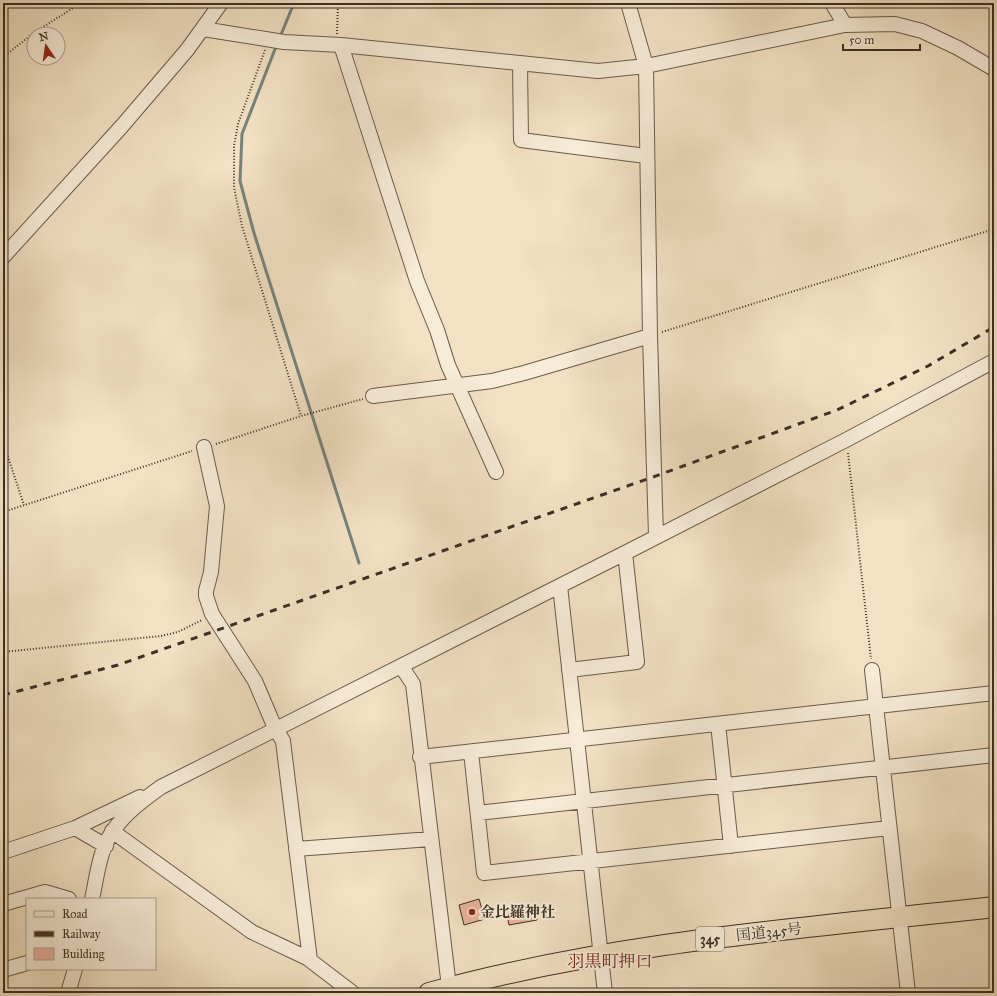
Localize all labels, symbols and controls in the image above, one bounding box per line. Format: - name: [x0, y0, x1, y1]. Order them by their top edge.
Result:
- north arrow: [26, 26, 66, 66]
- scale bar: [843, 26, 920, 52]
- text: N: [38, 29, 51, 44]
- text: 50 m: [849, 33, 874, 47]
- legend: [26, 898, 156, 970]
- place label: 金比羅神社: [480, 903, 555, 921]
- text: Road: [62, 907, 88, 921]
- marker: 金比羅神社: [467, 907, 477, 917]
- street label: 国道345号: [735, 920, 803, 944]
- text: Railway: [62, 927, 101, 941]
- road number: 345: [696, 927, 724, 951]
- text: Building: [62, 947, 105, 962]
- district label: 羽黒町押口: [568, 951, 653, 972]

